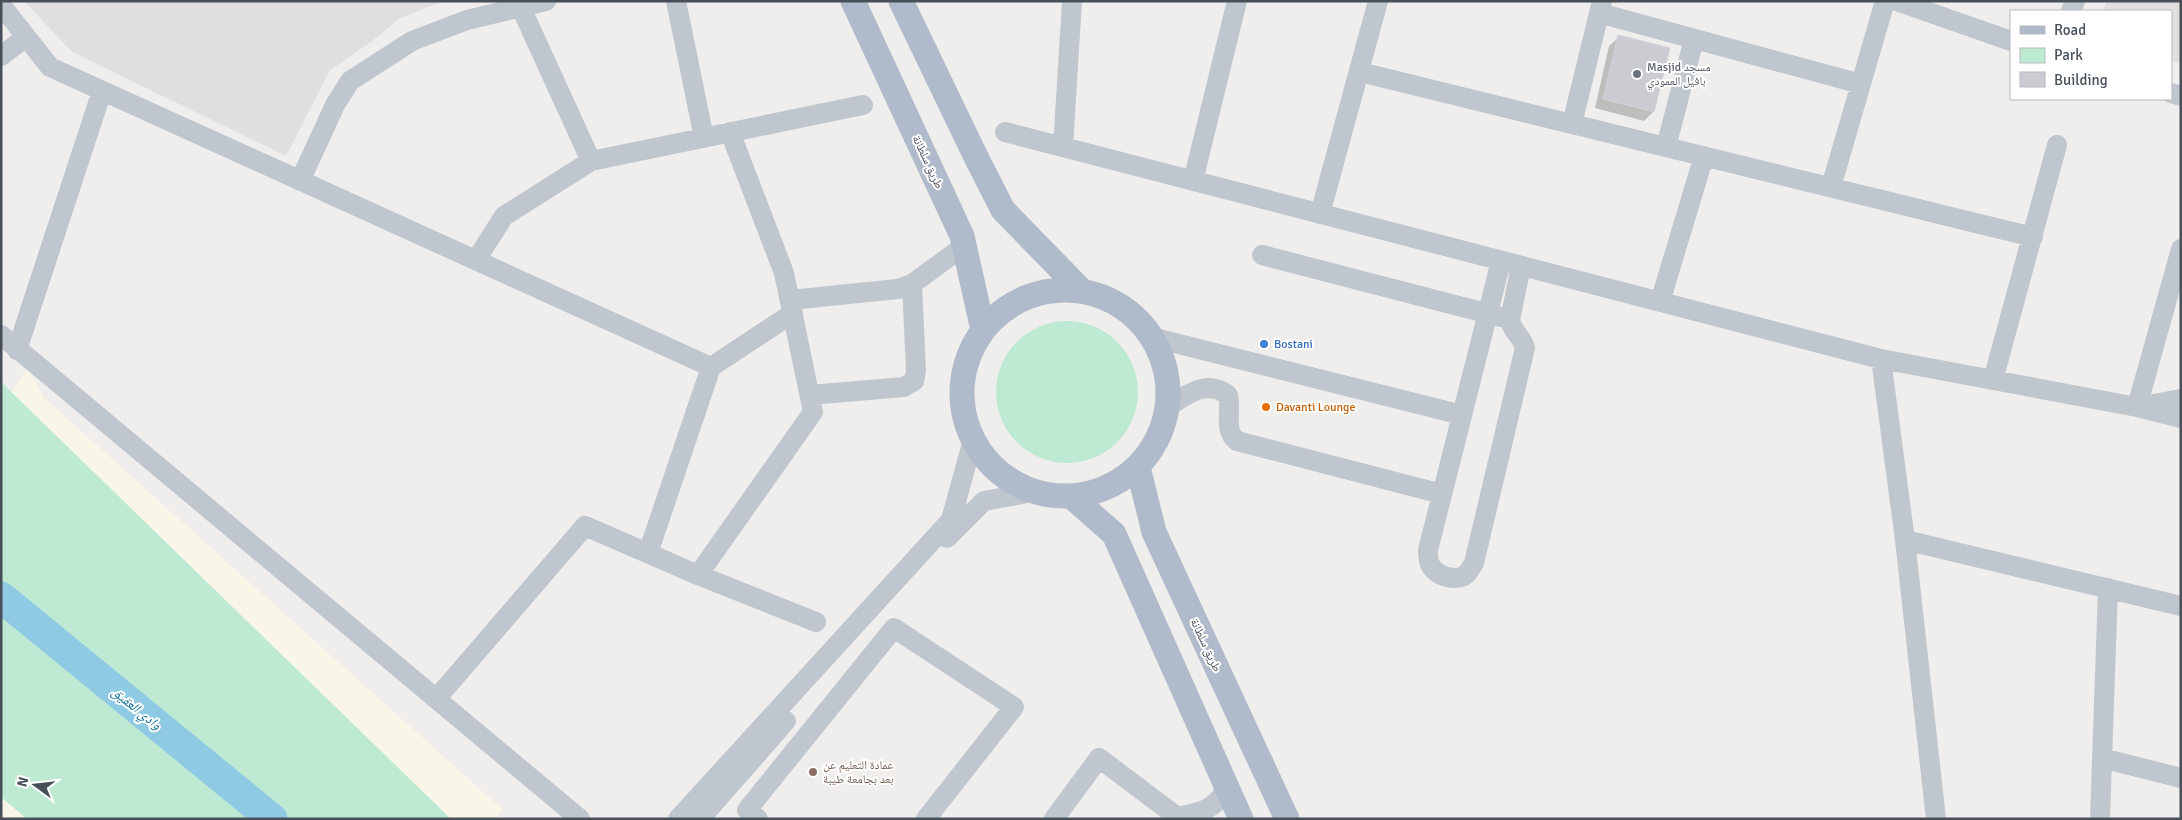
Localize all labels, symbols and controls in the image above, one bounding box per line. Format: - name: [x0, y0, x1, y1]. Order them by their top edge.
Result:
- legend: [2010, 10, 2172, 100]
- text: Road: [2054, 21, 2086, 39]
- text: Park: [2054, 46, 2083, 64]
- place label: Masjid مسجد بافيل العمودي: [1647, 60, 1711, 91]
- marker: Masjid مسجد بافيل العمودي: [1631, 68, 1643, 80]
- text: Building: [2054, 71, 2108, 89]
- street label: طريق سلطانة: [909, 133, 947, 191]
- place label: Bostani: [1274, 337, 1313, 352]
- marker: Bostani: [1258, 338, 1270, 350]
- place label: Davanti Lounge: [1276, 400, 1355, 415]
- marker: Davanti Lounge: [1260, 401, 1272, 413]
- street label: طريق سلطانة: [1187, 616, 1225, 674]
- water label: وادي العقيق: [107, 683, 165, 736]
- place label: عمادة التعليم عن بعد بجامعة طيبة: [823, 758, 894, 787]
- north arrow: [10, 760, 60, 810]
- marker: عمادة التعليم عن بعد بجامعة طيبة: [807, 766, 819, 778]
- text: N: [13, 775, 32, 789]

